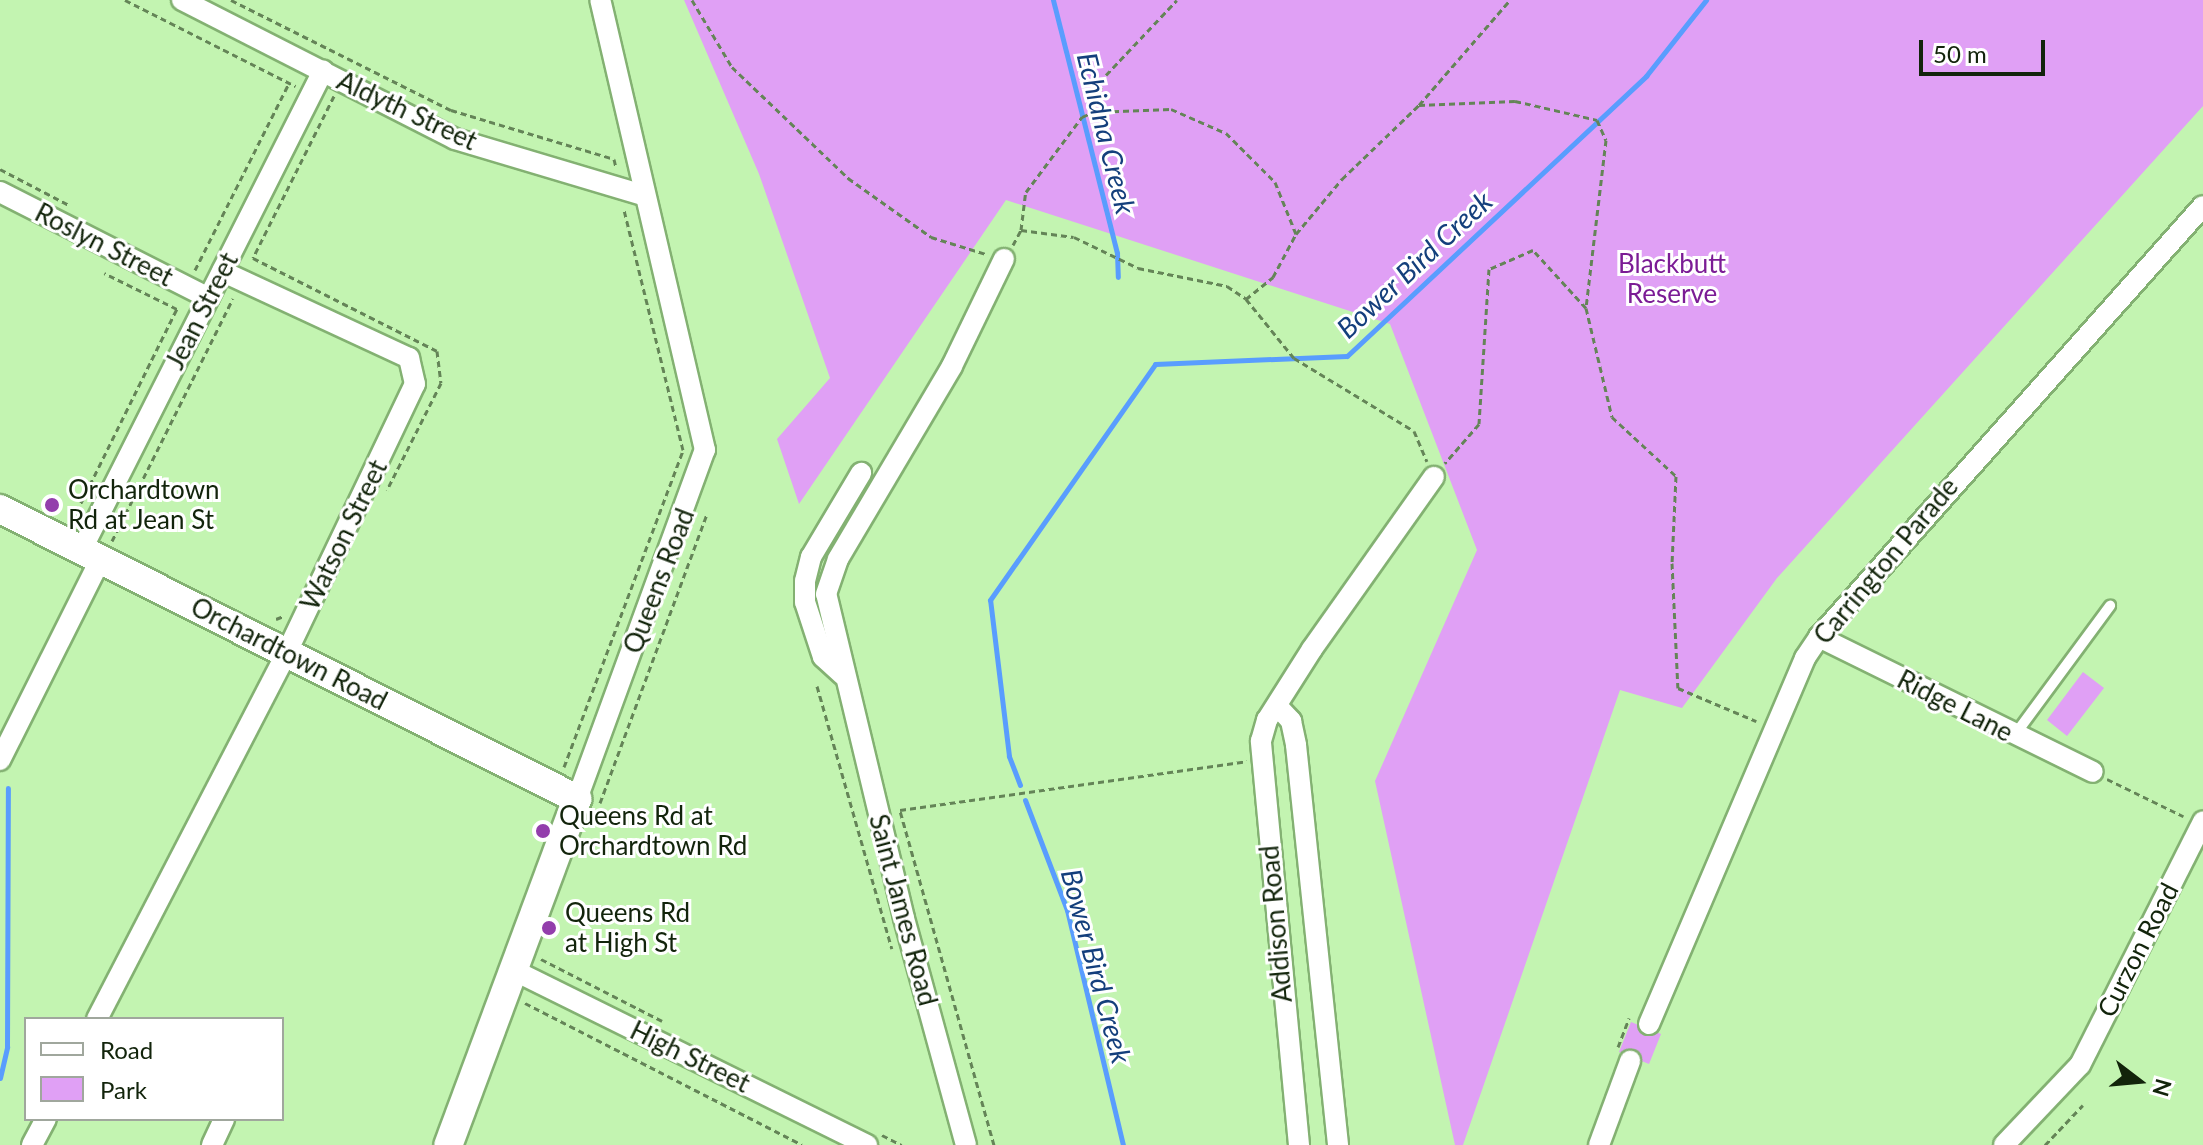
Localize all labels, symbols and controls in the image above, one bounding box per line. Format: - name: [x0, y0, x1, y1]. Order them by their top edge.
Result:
- scale bar: [1923, 24, 2049, 74]
- text: 50 m: [1933, 39, 1987, 68]
- water label: Echidna Creek: [1071, 49, 1143, 217]
- street label: Aldyth Street: [332, 65, 482, 157]
- water label: Bower Bird Creek: [1329, 183, 1499, 345]
- street label: Roslyn Street: [30, 197, 178, 293]
- street label: Jean Street: [159, 247, 245, 375]
- park label: Blackbutt Reserve: [1618, 248, 1726, 310]
- street label: Watson Street: [294, 455, 394, 615]
- street label: Carrington Parade: [1807, 472, 1965, 650]
- place label: Orchardtown Rd at Jean St: [68, 474, 220, 536]
- marker: Orchardtown Rd at Jean St: [43, 496, 61, 514]
- street label: Queens Road: [617, 504, 701, 658]
- street label: Orchardtown Road: [186, 591, 392, 717]
- street label: Ridge Lane: [1892, 664, 2018, 748]
- place label: Queens Rd at Orchardtown Rd: [559, 800, 747, 862]
- street label: Saint James Road: [862, 811, 944, 1009]
- marker: Queens Rd at Orchardtown Rd: [534, 822, 552, 840]
- street label: Addison Road: [1254, 844, 1298, 1004]
- water label: Bower Bird Creek: [1055, 865, 1139, 1067]
- street label: Curzon Road: [2091, 878, 2185, 1022]
- place label: Queens Rd at High St: [565, 897, 690, 958]
- marker: Queens Rd at High St: [540, 919, 558, 937]
- street label: High Street: [625, 1015, 755, 1099]
- legend: [24, 1017, 284, 1121]
- text: Road: [100, 1035, 153, 1064]
- north arrow: [2099, 1041, 2179, 1121]
- text: Park: [100, 1075, 147, 1104]
- text: N: [2147, 1076, 2178, 1100]

